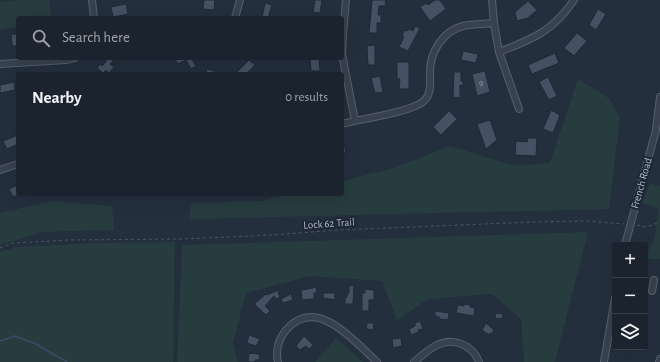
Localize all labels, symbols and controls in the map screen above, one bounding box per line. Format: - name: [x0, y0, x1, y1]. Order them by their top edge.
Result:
- search box: [16, 16, 344, 60]
- icon: search: [30, 27, 52, 49]
- text: Search here: [62, 30, 130, 45]
- house number: 9: [479, 79, 483, 88]
- text: Nearby: [32, 89, 82, 106]
- text: 0 results: [285, 91, 328, 104]
- street label: French Road: [629, 156, 654, 210]
- street label: Lock 62 Trail: [303, 216, 355, 231]
- map controls: [612, 242, 648, 350]
- button: +: [612, 242, 648, 278]
- button: −: [612, 278, 648, 314]
- button: layers: [612, 314, 648, 350]

